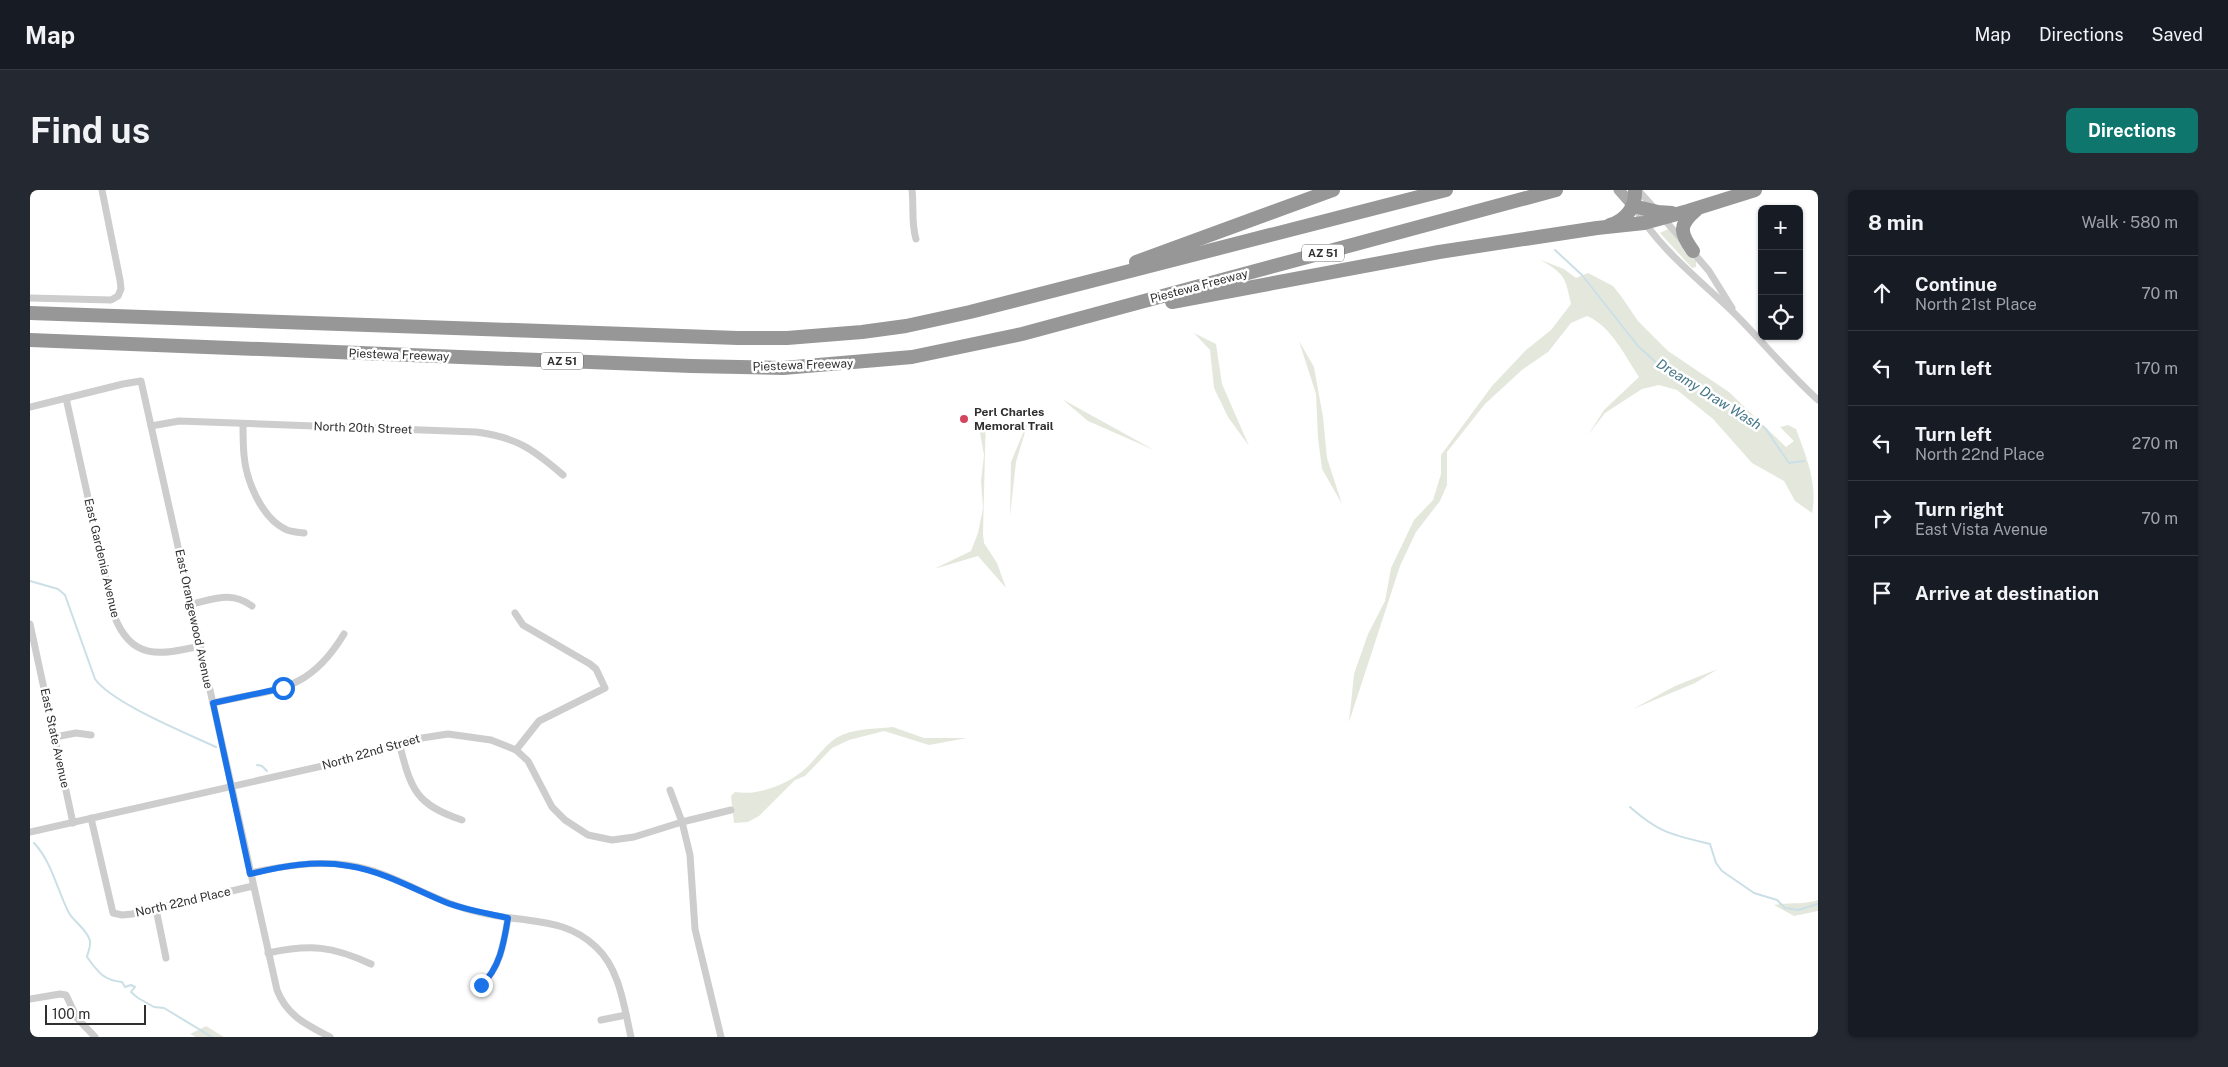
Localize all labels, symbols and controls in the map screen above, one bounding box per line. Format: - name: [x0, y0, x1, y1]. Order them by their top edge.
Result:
- text: Map: [25, 21, 75, 49]
- text: Map: [1974, 24, 2011, 45]
- text: Directions: [2039, 24, 2124, 45]
- text: Saved: [2152, 24, 2203, 45]
- button: Directions: [2066, 108, 2198, 153]
- text: Find us: [30, 110, 150, 151]
- map controls: [1758, 205, 1803, 340]
- button: +: [1758, 205, 1803, 250]
- text: 8 min: [1868, 210, 1924, 235]
- text: Walk · 580 m: [2081, 213, 2178, 232]
- road number: AZ 51: [1302, 244, 1344, 262]
- button: −: [1758, 250, 1803, 295]
- street label: Piestewa Freeway: [1149, 266, 1250, 306]
- text: Continue: [1915, 273, 1997, 295]
- icon: ahead: [1868, 279, 1896, 307]
- text: 70 m: [2141, 284, 2178, 303]
- button: locate: [1758, 295, 1803, 340]
- text: North 21st Place: [1915, 295, 2037, 314]
- street label: Piestewa Freeway: [348, 346, 450, 364]
- road number: AZ 51: [541, 352, 583, 370]
- icon: left: [1868, 354, 1896, 382]
- water label: Dreamy Draw Wash: [1654, 355, 1764, 433]
- street label: Piestewa Freeway: [752, 356, 854, 374]
- text: Turn left: [1915, 357, 1992, 379]
- text: 170 m: [2135, 359, 2178, 378]
- place label: Perl Charles Memoral Trail: [974, 405, 1054, 433]
- marker: Perl Charles Memoral Trail: [958, 413, 970, 425]
- street label: North 20th Street: [313, 419, 413, 437]
- text: Turn left: [1915, 423, 1992, 445]
- icon: left: [1868, 429, 1896, 457]
- text: 270 m: [2132, 434, 2178, 453]
- text: North 22nd Place: [1915, 445, 2045, 464]
- street label: East Gardenia Avenue: [81, 497, 123, 619]
- text: Turn right: [1915, 498, 2004, 520]
- icon: right: [1868, 504, 1896, 532]
- text: 70 m: [2141, 509, 2178, 528]
- text: East Vista Avenue: [1915, 520, 2048, 539]
- street label: East Orangewood Avenue: [172, 548, 216, 690]
- icon: arrive: [1868, 579, 1896, 607]
- text: Arrive at destination: [1915, 582, 2099, 604]
- route start: [272, 677, 295, 700]
- street label: East State Avenue: [38, 687, 72, 789]
- street label: North 22nd Street: [320, 731, 422, 773]
- street label: North 22nd Place: [134, 884, 232, 920]
- route end: [470, 974, 493, 997]
- scale bar: [45, 1002, 146, 1025]
- text: 100 m: [52, 1006, 90, 1022]

